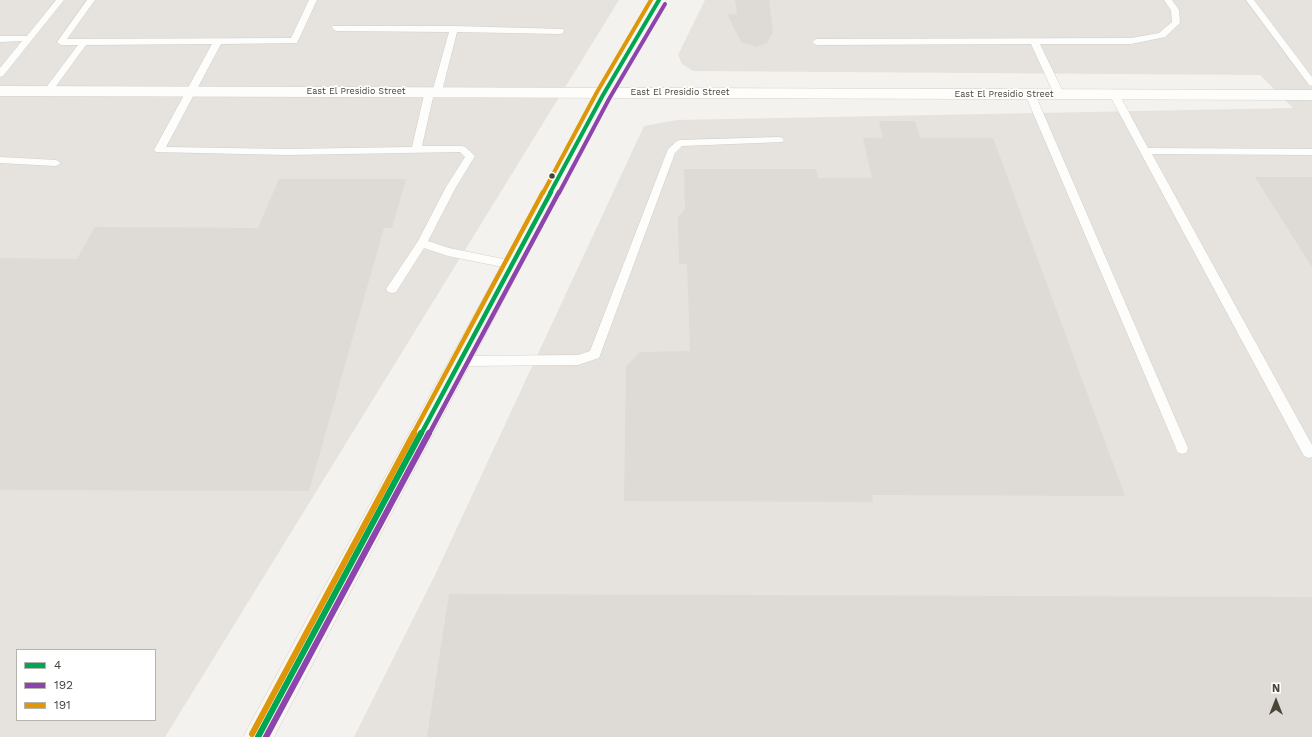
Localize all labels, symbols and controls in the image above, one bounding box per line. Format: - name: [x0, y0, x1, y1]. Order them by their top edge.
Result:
- street label: East El Presidio Street: [307, 86, 405, 96]
- street label: East El Presidio Street: [631, 87, 729, 97]
- street label: East El Presidio Street: [955, 89, 1053, 99]
- unlabelled marker: [547, 171, 557, 181]
- legend: [16, 649, 156, 721]
- text: 4: [54, 658, 61, 672]
- text: 192: [54, 678, 73, 692]
- north arrow: [1256, 681, 1296, 721]
- text: N: [1272, 682, 1280, 695]
- text: 191: [54, 698, 71, 712]

